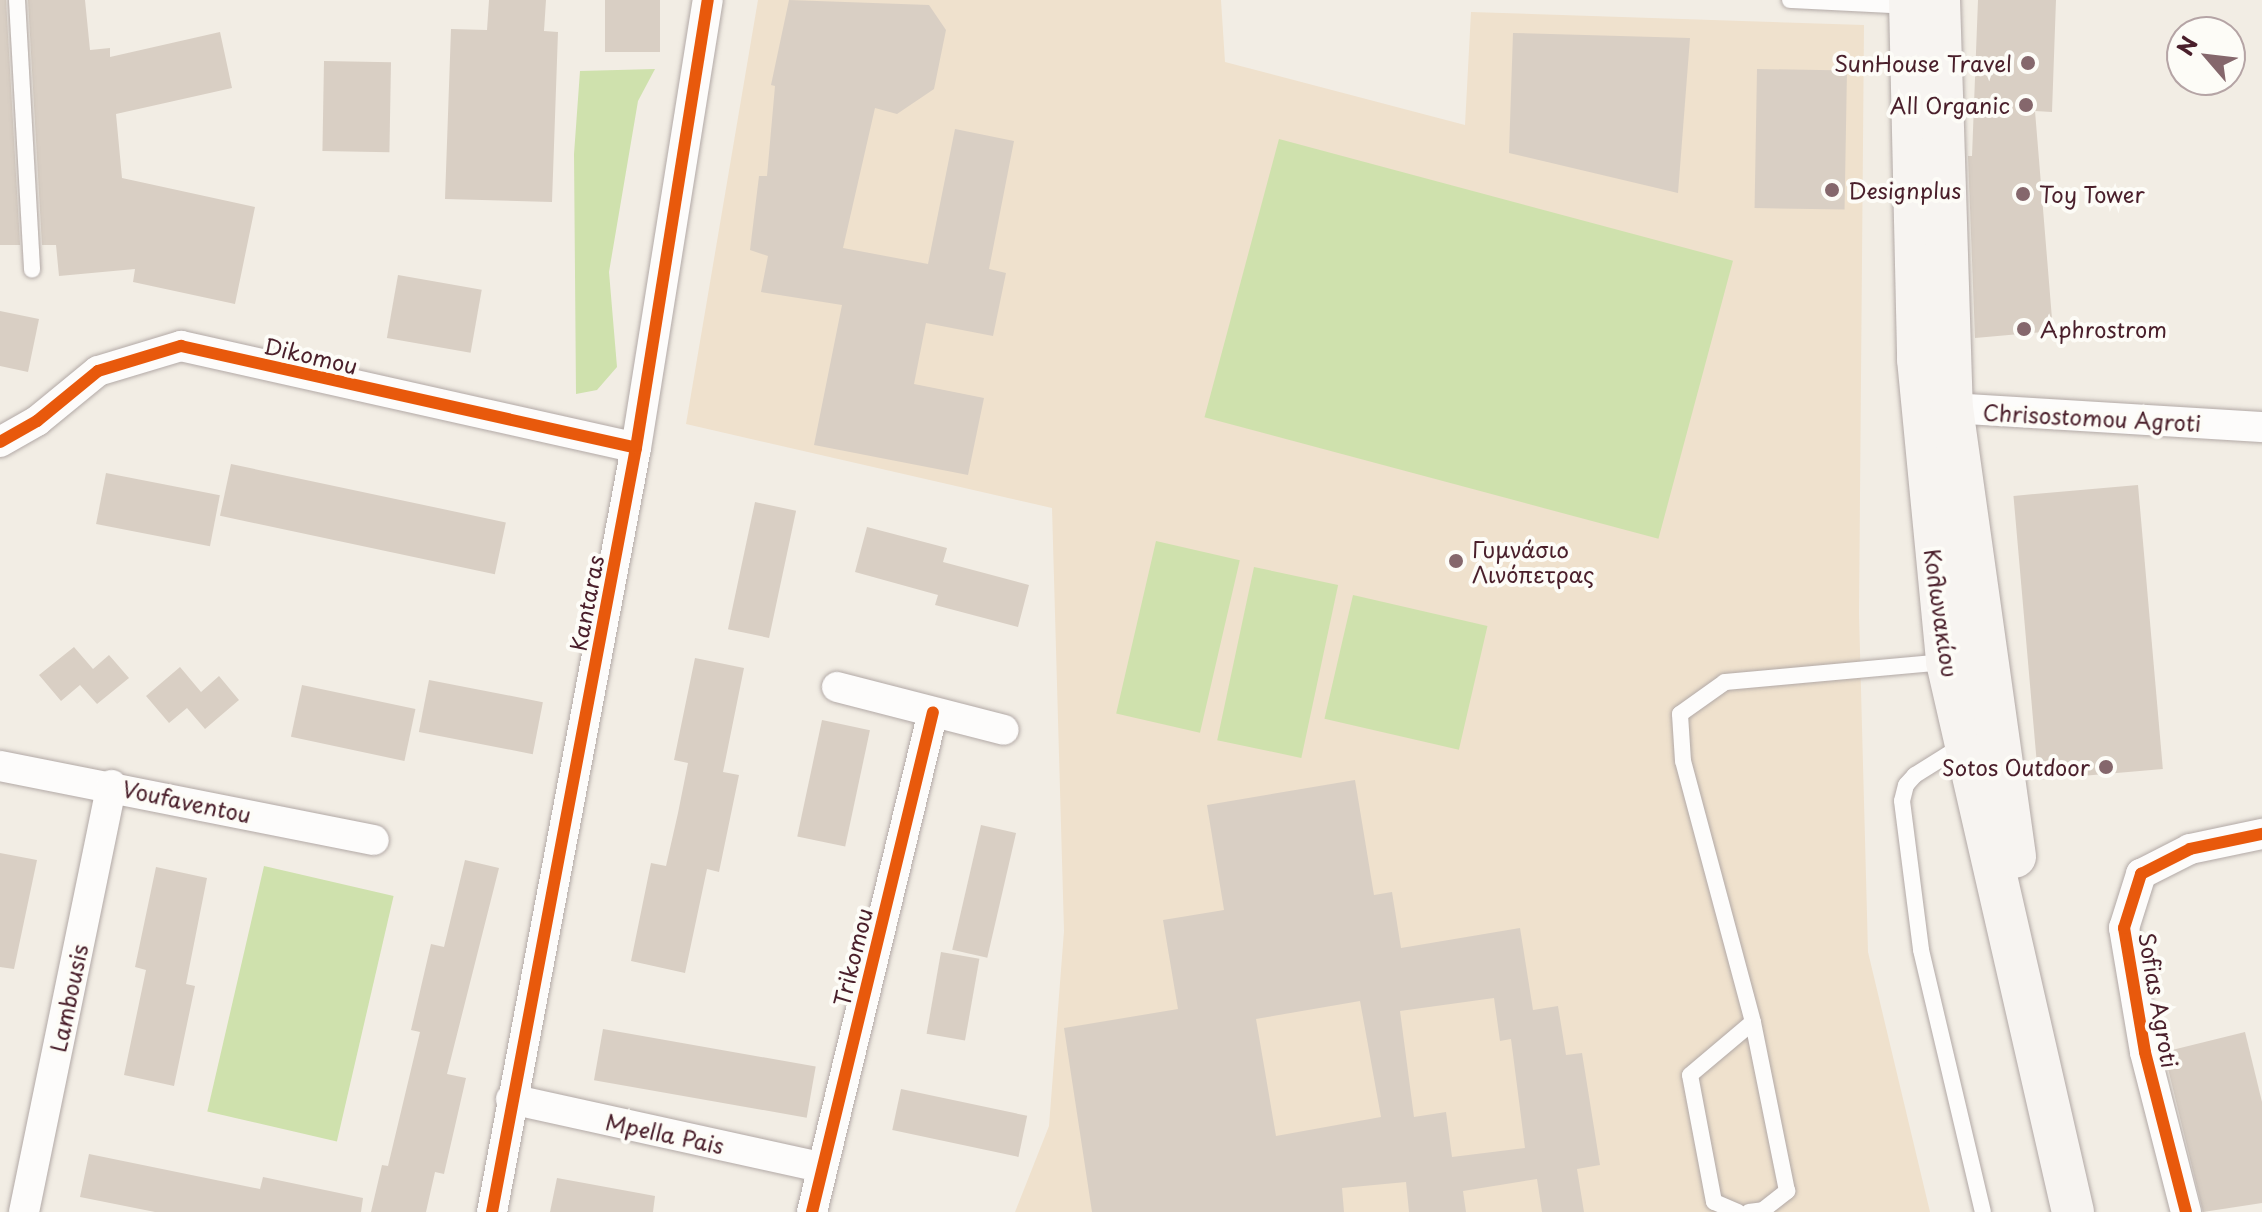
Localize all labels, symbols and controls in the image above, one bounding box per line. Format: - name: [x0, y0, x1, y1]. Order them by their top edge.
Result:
- north arrow: [2166, 16, 2246, 96]
- text: N: [2167, 30, 2205, 61]
- place label: SunHouse Travel: [1834, 50, 2012, 76]
- marker: SunHouse Travel: [2019, 54, 2037, 72]
- place label: All Organic: [1889, 92, 2010, 118]
- marker: All Organic: [2017, 96, 2035, 114]
- place label: Designplus: [1848, 177, 1961, 203]
- marker: Designplus: [1823, 181, 1841, 199]
- place label: Toy Tower: [2039, 181, 2146, 207]
- marker: Toy Tower: [2014, 185, 2032, 203]
- place label: Aphrostrom: [2040, 316, 2167, 342]
- marker: Aphrostrom: [2015, 320, 2033, 338]
- street label: Dikomou: [262, 331, 360, 379]
- street label: Chrisostomou Agroti: [1982, 398, 2202, 436]
- place label: Γυμνάσιο Λινόπετρας: [1472, 535, 1594, 586]
- street label: Κολωνακίου: [1920, 547, 1964, 679]
- marker: Γυμνάσιο Λινόπετρας: [1447, 552, 1465, 570]
- street label: Kantaras: [564, 553, 608, 653]
- place label: Sotos Outdoor: [1941, 754, 2090, 780]
- marker: Sotos Outdoor: [2097, 758, 2115, 776]
- street label: Voufaventou: [120, 775, 254, 827]
- street label: Trikomou: [827, 905, 877, 1009]
- street label: Sofias Agroti: [2134, 930, 2184, 1070]
- street label: Lambousis: [44, 942, 92, 1054]
- street label: Mpella Pais: [603, 1108, 727, 1158]

